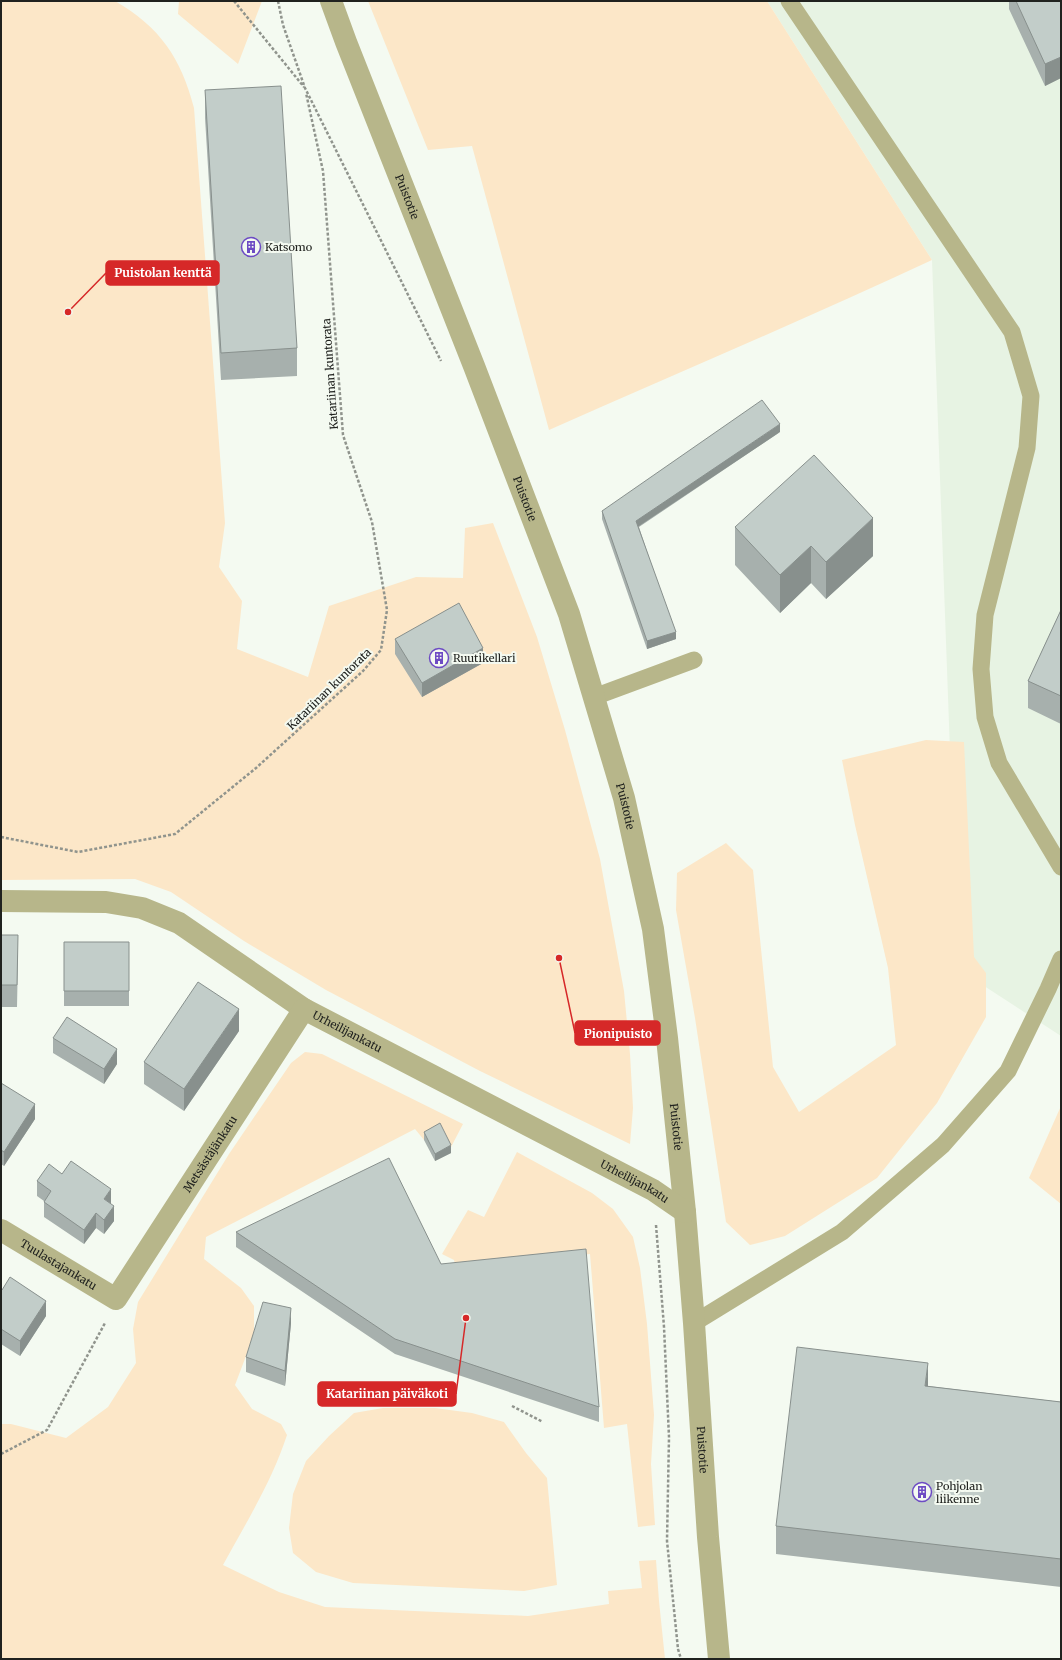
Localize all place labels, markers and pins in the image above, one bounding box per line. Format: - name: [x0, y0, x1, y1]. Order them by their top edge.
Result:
- building icon: Katsomo: [240, 236, 262, 258]
- place label: Katsomo: [265, 240, 313, 254]
- callout: Puistolan kenttä: [106, 261, 219, 285]
- building icon: Ruutikellari: [428, 647, 450, 669]
- place label: Ruutikellari: [453, 651, 516, 665]
- callout: Pionipuisto: [575, 1021, 660, 1045]
- callout: Katariinan päiväkoti: [318, 1382, 456, 1406]
- place label: Pohjolan liikenne: [936, 1479, 983, 1506]
- building icon: Pohjolan liikenne: [911, 1481, 933, 1503]

